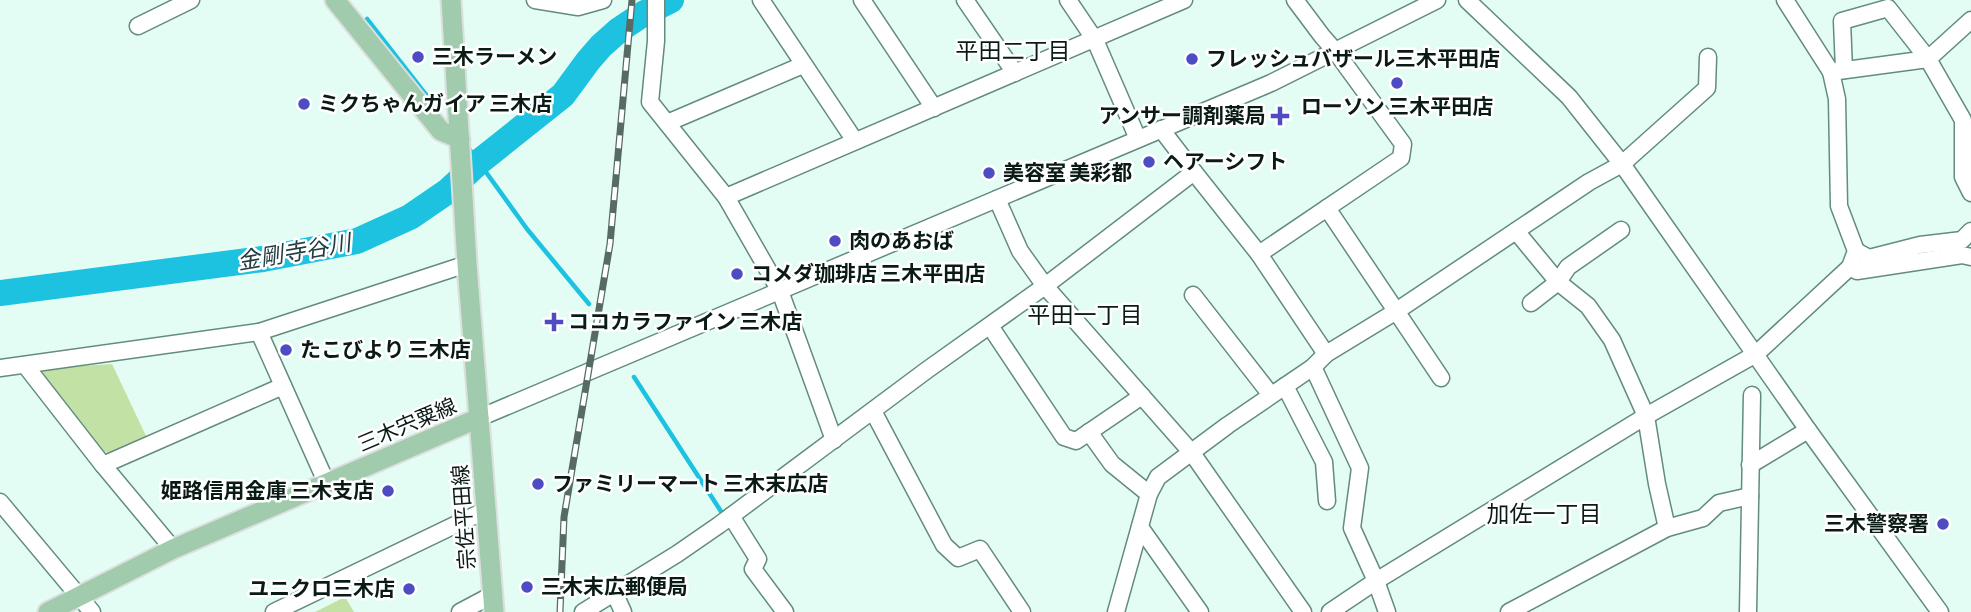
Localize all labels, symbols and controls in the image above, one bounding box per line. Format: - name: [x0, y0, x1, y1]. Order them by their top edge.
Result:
- district label: 平田二丁目: [956, 38, 1071, 66]
- place label: 三木ラーメン: [432, 45, 557, 70]
- place label: フレッシュバザール三木平田店: [1206, 47, 1500, 72]
- marker: 三木ラーメン: [410, 49, 426, 65]
- marker: フレッシュバザール三木平田店: [1184, 51, 1200, 67]
- marker: ローソン 三木平田店: [1389, 75, 1405, 91]
- place label: ミクちゃんガイア 三木店: [318, 92, 552, 117]
- place label: ローソン 三木平田店: [1301, 95, 1493, 120]
- marker: ミクちゃんガイア 三木店: [296, 96, 312, 112]
- place label: アンサー調剤薬局: [1099, 104, 1266, 129]
- marker: アンサー調剤薬局: [1272, 108, 1288, 124]
- place label: ヘアーシフト: [1163, 150, 1287, 175]
- marker: ヘアーシフト: [1141, 154, 1157, 170]
- place label: 美容室 美彩都: [1003, 161, 1132, 186]
- marker: 美容室 美彩都: [981, 165, 997, 181]
- water label: 金剛寺谷川: [235, 229, 356, 277]
- place label: 肉のあおば: [849, 229, 954, 254]
- marker: 肉のあおば: [827, 233, 843, 249]
- place label: コメダ珈琲店 三木平田店: [751, 262, 985, 287]
- marker: コメダ珈琲店 三木平田店: [729, 266, 745, 282]
- district label: 平田一丁目: [1028, 302, 1143, 330]
- place label: ココカラファイン 三木店: [568, 310, 802, 335]
- marker: ココカラファイン 三木店: [546, 314, 562, 330]
- place label: たこびより 三木店: [300, 338, 471, 363]
- marker: たこびより 三木店: [278, 342, 294, 358]
- street label: 三木宍粟線: [354, 393, 460, 457]
- street label: 宗佐平田線: [448, 464, 481, 570]
- place label: ファミリーマート 三木末広店: [552, 472, 828, 497]
- marker: ファミリーマート 三木末広店: [530, 476, 546, 492]
- place label: 姫路信用金庫 三木支店: [161, 479, 374, 504]
- marker: 姫路信用金庫 三木支店: [380, 483, 396, 499]
- district label: 加佐一丁目: [1487, 501, 1602, 529]
- place label: 三木警察署: [1824, 512, 1929, 537]
- marker: 三木警察署: [1935, 516, 1951, 532]
- place label: 三木末広郵便局: [541, 575, 688, 600]
- place label: ユニクロ三木店: [248, 577, 395, 602]
- marker: 三木末広郵便局: [519, 579, 535, 595]
- marker: ユニクロ三木店: [401, 581, 417, 597]

